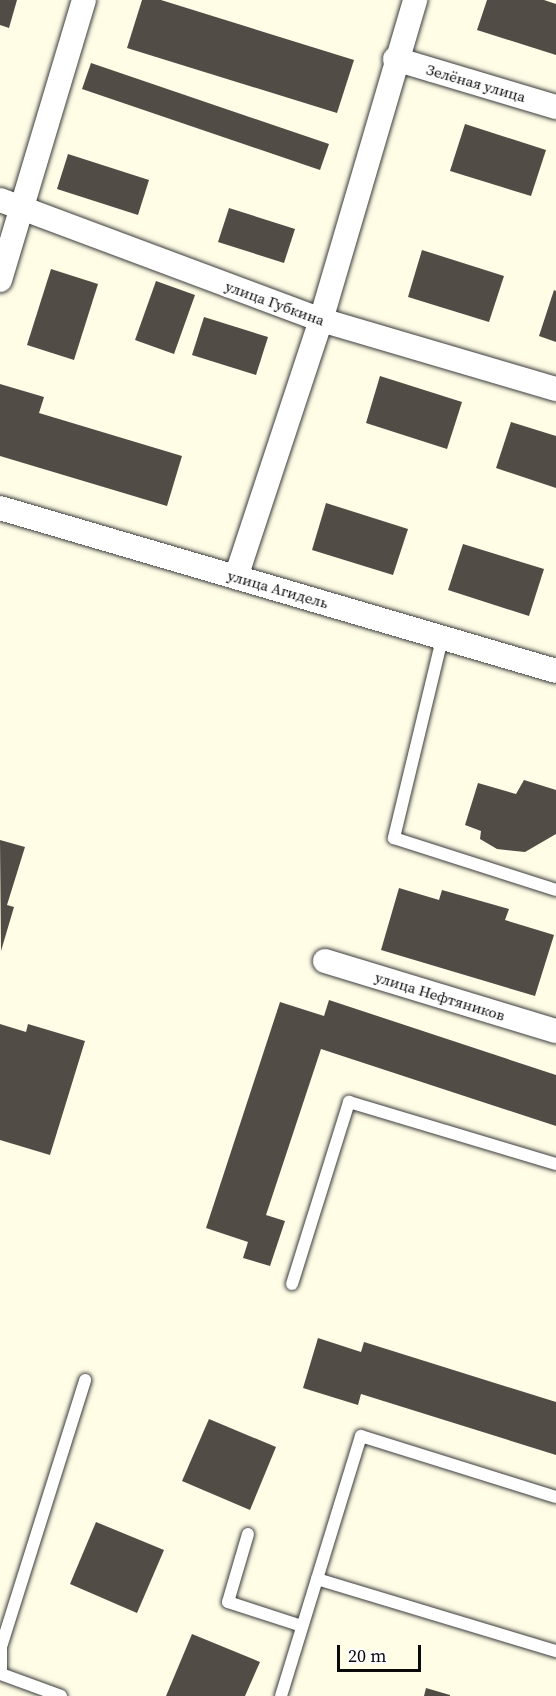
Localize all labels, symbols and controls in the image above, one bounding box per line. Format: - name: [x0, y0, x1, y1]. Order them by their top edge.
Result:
- street label: Зелёная улица: [424, 60, 528, 106]
- street label: улица Губкина: [223, 277, 327, 329]
- street label: улица Агидель: [226, 566, 330, 612]
- street label: улица Нефтяников: [373, 968, 507, 1024]
- scale bar: [340, 1633, 424, 1671]
- text: 20 m: [348, 1643, 386, 1668]

